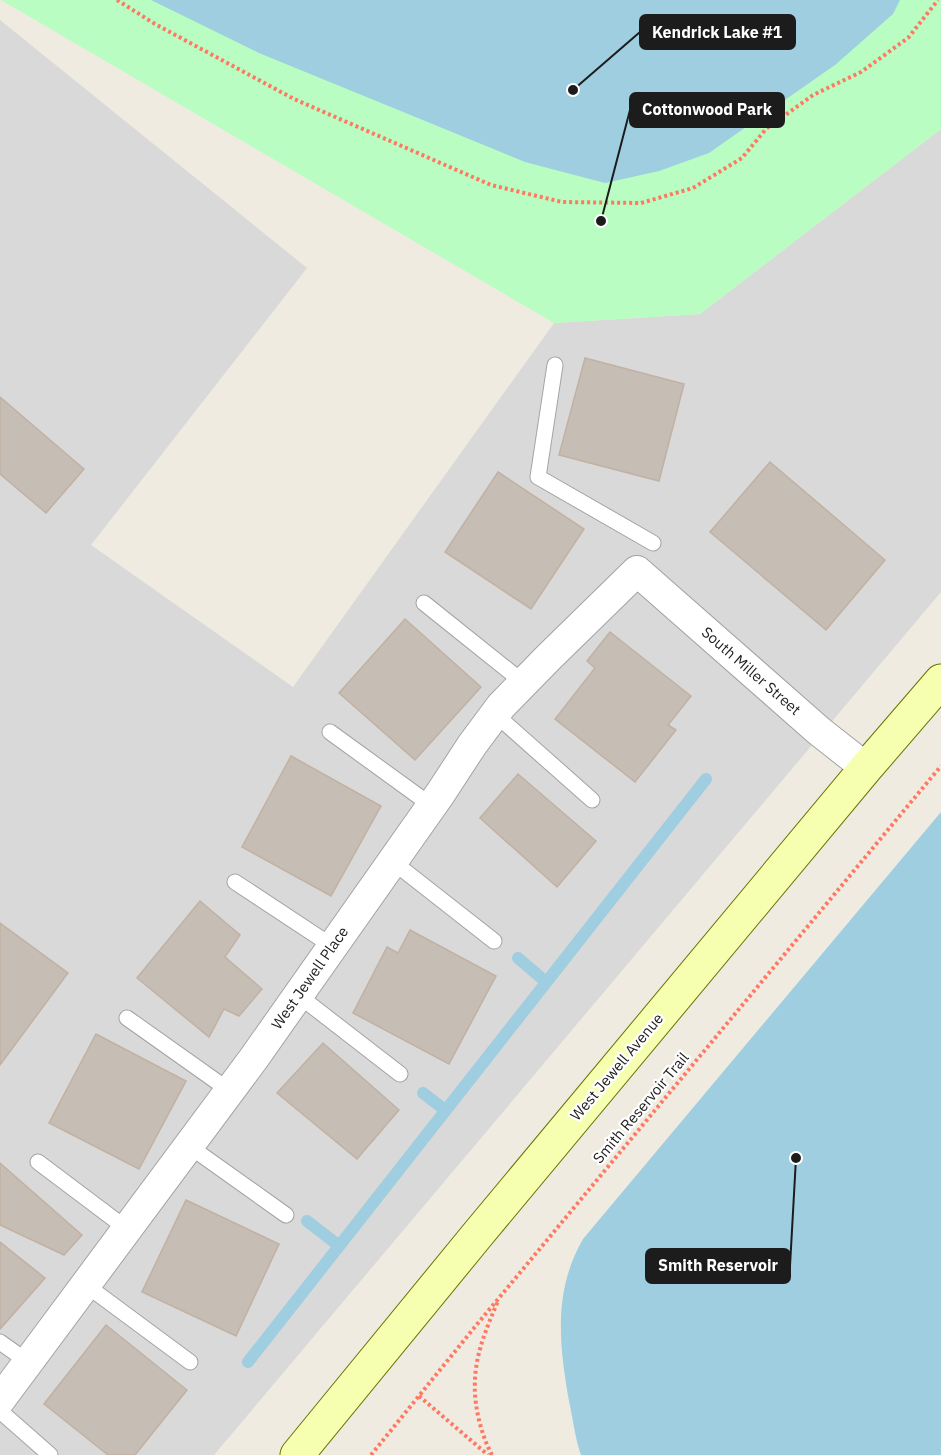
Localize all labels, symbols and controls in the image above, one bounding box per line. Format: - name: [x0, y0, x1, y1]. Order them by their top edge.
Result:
- callout: Kendrick Lake #1: [640, 15, 795, 49]
- text: Kendrick Lake #1: [652, 22, 783, 42]
- callout: Cottonwood Park: [630, 93, 784, 127]
- text: Cottonwood Park: [642, 99, 773, 119]
- street label: South Miller Street: [698, 622, 805, 719]
- street label: West Jewell Place: [267, 923, 352, 1033]
- street label: West Jewell Avenue: [566, 1009, 667, 1124]
- street label: Smith Reservoir Trail: [589, 1048, 693, 1167]
- callout: Smith Reservoir: [646, 1249, 790, 1283]
- text: Smith Reservoir: [658, 1255, 779, 1275]

